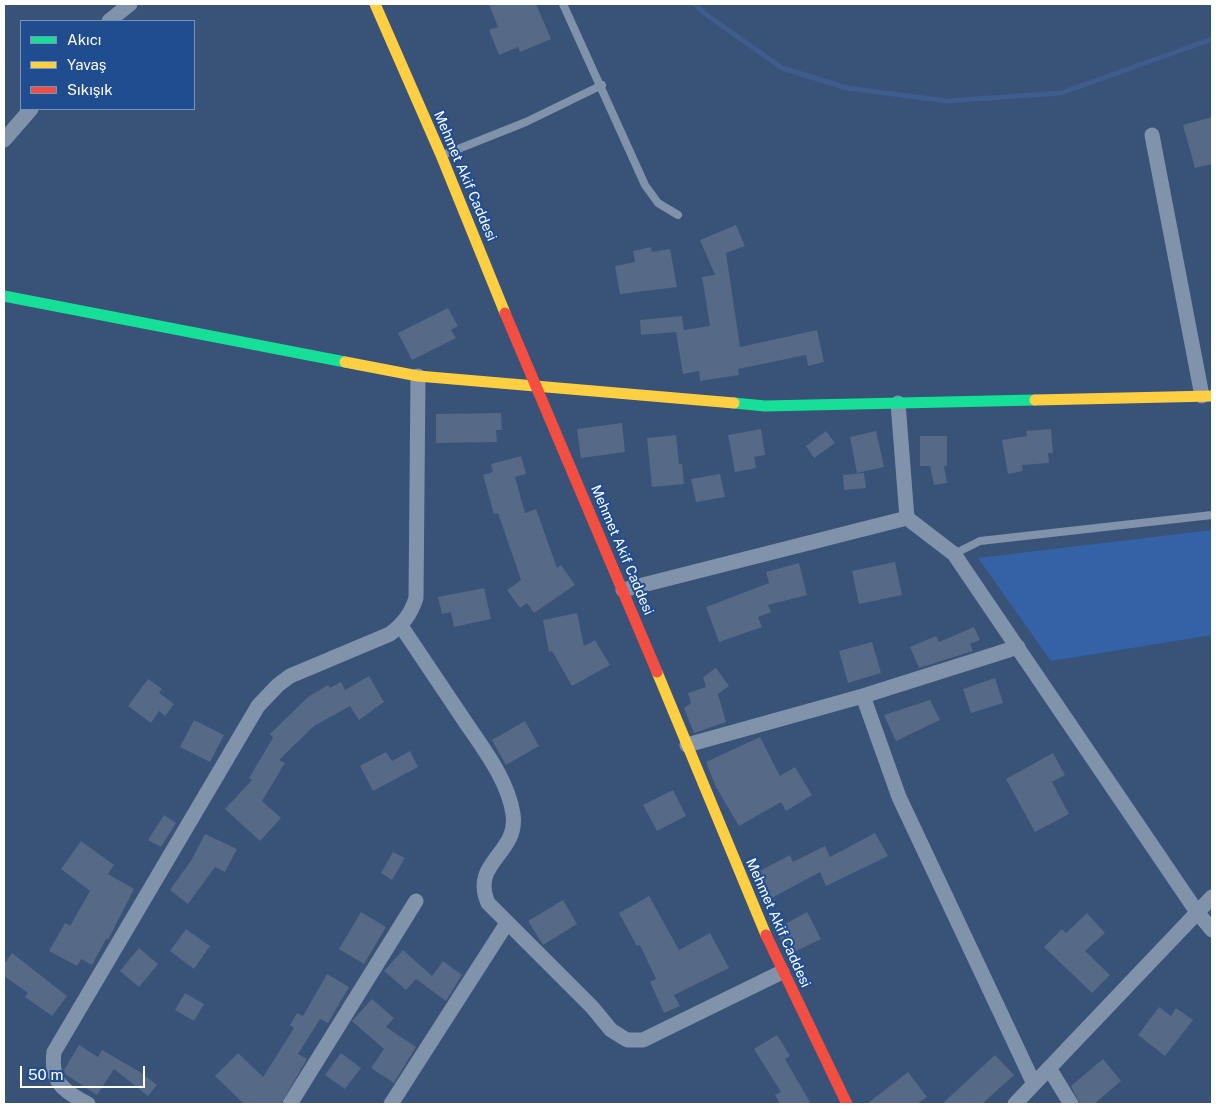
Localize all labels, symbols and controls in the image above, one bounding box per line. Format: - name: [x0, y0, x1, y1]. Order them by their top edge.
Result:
- legend: [20, 20, 195, 110]
- text: Akıcı: [67, 31, 101, 48]
- text: Yavaş: [67, 56, 106, 73]
- text: Sıkışık: [67, 81, 113, 98]
- street label: Mehmet Akif Caddesi: [430, 109, 500, 243]
- street label: Mehmet Akif Caddesi: [587, 483, 657, 617]
- street label: Mehmet Akif Caddesi: [742, 856, 814, 990]
- scale bar: [22, 1056, 148, 1088]
- text: 50 m: [28, 1066, 63, 1083]

